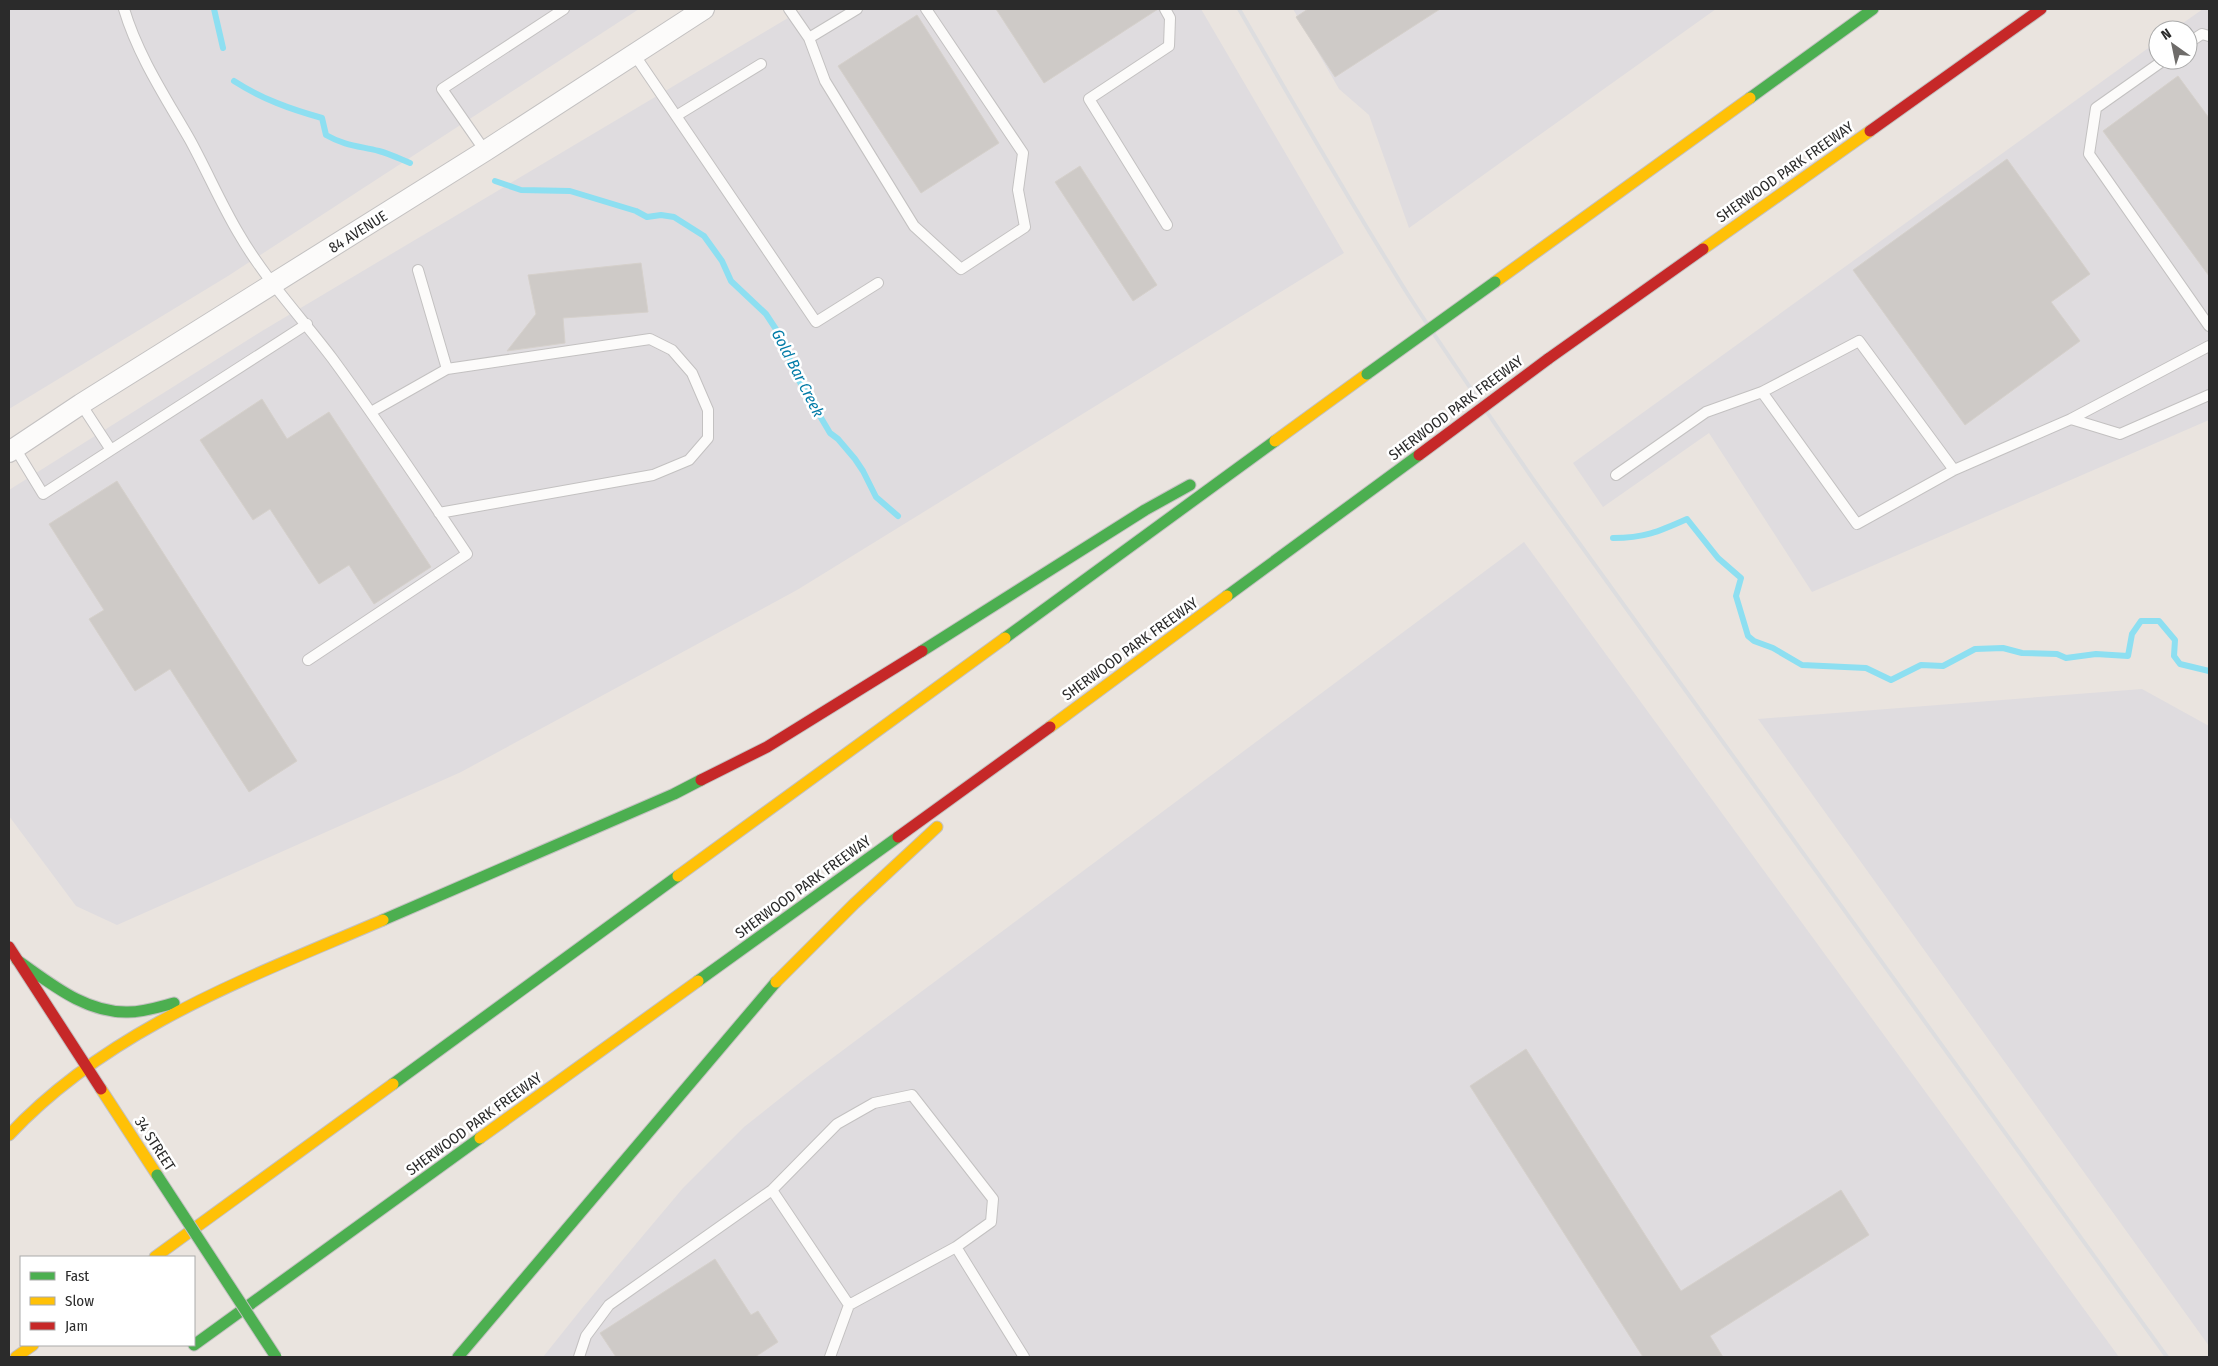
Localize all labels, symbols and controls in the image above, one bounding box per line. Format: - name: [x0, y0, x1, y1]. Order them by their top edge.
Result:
- north arrow: [2148, 20, 2198, 70]
- text: N: [2158, 25, 2174, 44]
- street label: SHERWOOD PARK FREEWAY: [1713, 118, 1857, 226]
- street label: 84 AVENUE: [325, 207, 391, 257]
- water label: Gold Bar Creek: [768, 326, 828, 420]
- street label: SHERWOOD PARK FREEWAY: [1385, 351, 1527, 464]
- street label: SHERWOOD PARK FREEWAY: [1059, 593, 1202, 704]
- street label: SHERWOOD PARK FREEWAY: [732, 831, 875, 942]
- street label: SHERWOOD PARK FREEWAY: [403, 1068, 546, 1179]
- street label: 34 STREET: [131, 1114, 179, 1174]
- legend: [20, 1256, 195, 1346]
- text: Fast: [65, 1267, 89, 1285]
- text: Slow: [65, 1292, 94, 1310]
- text: Jam: [65, 1317, 88, 1335]

